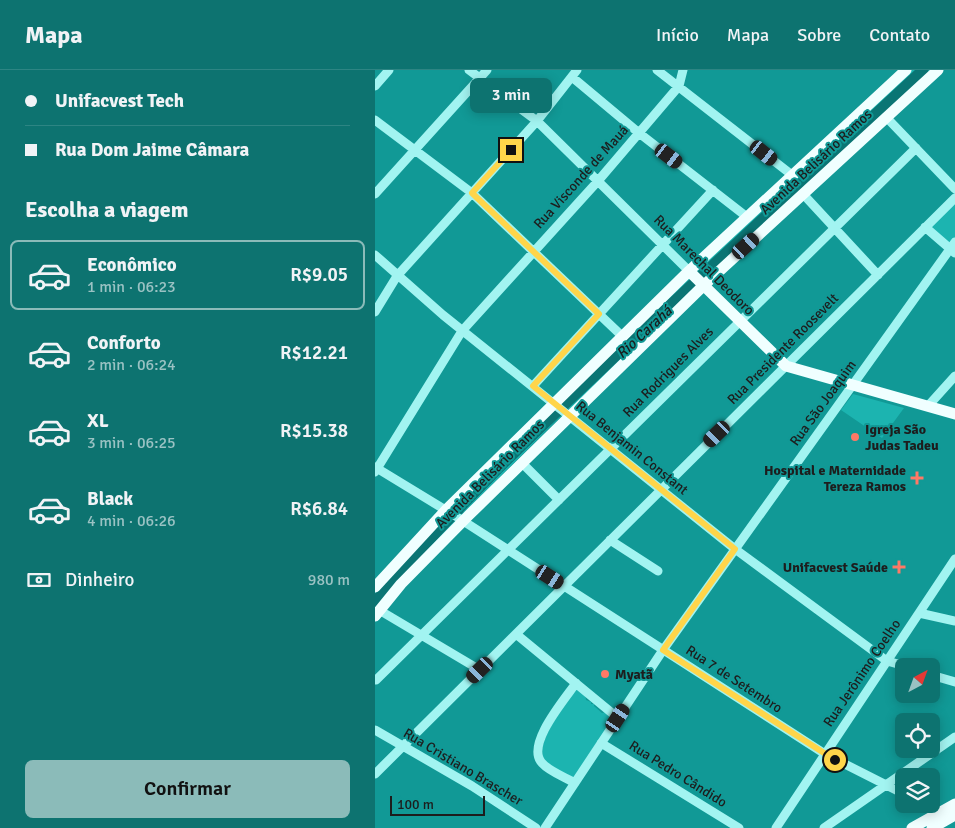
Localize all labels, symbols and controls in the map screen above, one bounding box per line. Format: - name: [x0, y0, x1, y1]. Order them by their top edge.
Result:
- text: Mapa: [25, 20, 83, 50]
- text: Início: [656, 24, 699, 46]
- text: Mapa: [727, 24, 769, 46]
- text: Sobre: [797, 24, 841, 46]
- text: Contato: [869, 24, 930, 46]
- callout: 3 min: [470, 78, 552, 112]
- text: 3 min: [492, 85, 530, 105]
- text: Unifacvest Tech: [55, 89, 184, 113]
- street label: Avenida Belisário Ramos: [757, 106, 875, 218]
- street label: Rua Visconde de Mauá: [530, 122, 632, 232]
- text: Rua Dom Jaime Câmara: [55, 138, 249, 162]
- car: [747, 138, 780, 168]
- route end: [500, 139, 522, 161]
- car: [652, 141, 685, 171]
- text: Escolha a viagem: [25, 196, 189, 223]
- street label: Rua Marechal Deodoro: [650, 211, 758, 319]
- car: [729, 230, 762, 262]
- icon: car: [27, 253, 72, 298]
- text: Econômico: [87, 253, 177, 277]
- text: R$9.05: [290, 263, 348, 287]
- text: 1 min · 06:23: [87, 277, 176, 297]
- street label: Rua Presidente Roosevelt: [724, 290, 842, 408]
- water label: Rio Carahá: [612, 301, 677, 362]
- street label: Rua Rodrigues Alves: [619, 323, 717, 421]
- icon: car: [27, 331, 72, 376]
- text: Conforto: [87, 331, 161, 355]
- text: R$12.21: [280, 341, 348, 365]
- text: 2 min · 06:24: [87, 355, 176, 375]
- street label: Rua São Joaquim: [786, 357, 860, 449]
- street label: Rua Benjamin Constant: [572, 397, 692, 499]
- icon: car: [27, 409, 72, 454]
- text: XL: [87, 409, 109, 433]
- street label: Avenida Belisário Ramos: [432, 416, 548, 532]
- car: [701, 418, 733, 450]
- text: R$15.38: [280, 419, 348, 443]
- place label: Igreja São Judas Tadeu: [865, 421, 939, 454]
- marker: Igreja São Judas Tadeu: [849, 431, 861, 443]
- text: 3 min · 06:25: [87, 433, 176, 453]
- place label: Hospital e Maternidade Tereza Ramos: [764, 462, 906, 495]
- marker: Hospital e Maternidade Tereza Ramos: [910, 471, 924, 485]
- icon: car: [27, 487, 72, 532]
- text: Black: [87, 487, 133, 511]
- text: R$6.84: [290, 497, 348, 521]
- text: 4 min · 06:26: [87, 511, 176, 531]
- place label: Unifacvest Saúde: [783, 559, 888, 576]
- marker: Unifacvest Saúde: [892, 560, 906, 574]
- car: [533, 563, 566, 591]
- icon: cash: [25, 566, 53, 594]
- text: Dinheiro: [65, 568, 134, 592]
- text: 980 m: [308, 570, 350, 590]
- street label: Rua Jerônimo Coelho: [820, 616, 904, 730]
- street label: Rua 7 de Setembro: [683, 642, 785, 716]
- car: [463, 654, 496, 686]
- north arrow: [895, 658, 940, 702]
- map controls: [895, 658, 940, 813]
- place label: Myatã: [615, 666, 653, 683]
- marker: Myatã: [599, 668, 611, 680]
- car: [603, 701, 632, 735]
- button: locate: [895, 713, 940, 758]
- street label: Rua Cristiano Brascher: [400, 725, 527, 810]
- street label: Rua Pedro Cândido: [626, 737, 730, 811]
- route start: [824, 749, 846, 771]
- button: Confirmar: [25, 760, 350, 818]
- button: layers: [895, 768, 940, 813]
- scale bar: [390, 793, 485, 816]
- text: 100 m: [397, 796, 434, 813]

